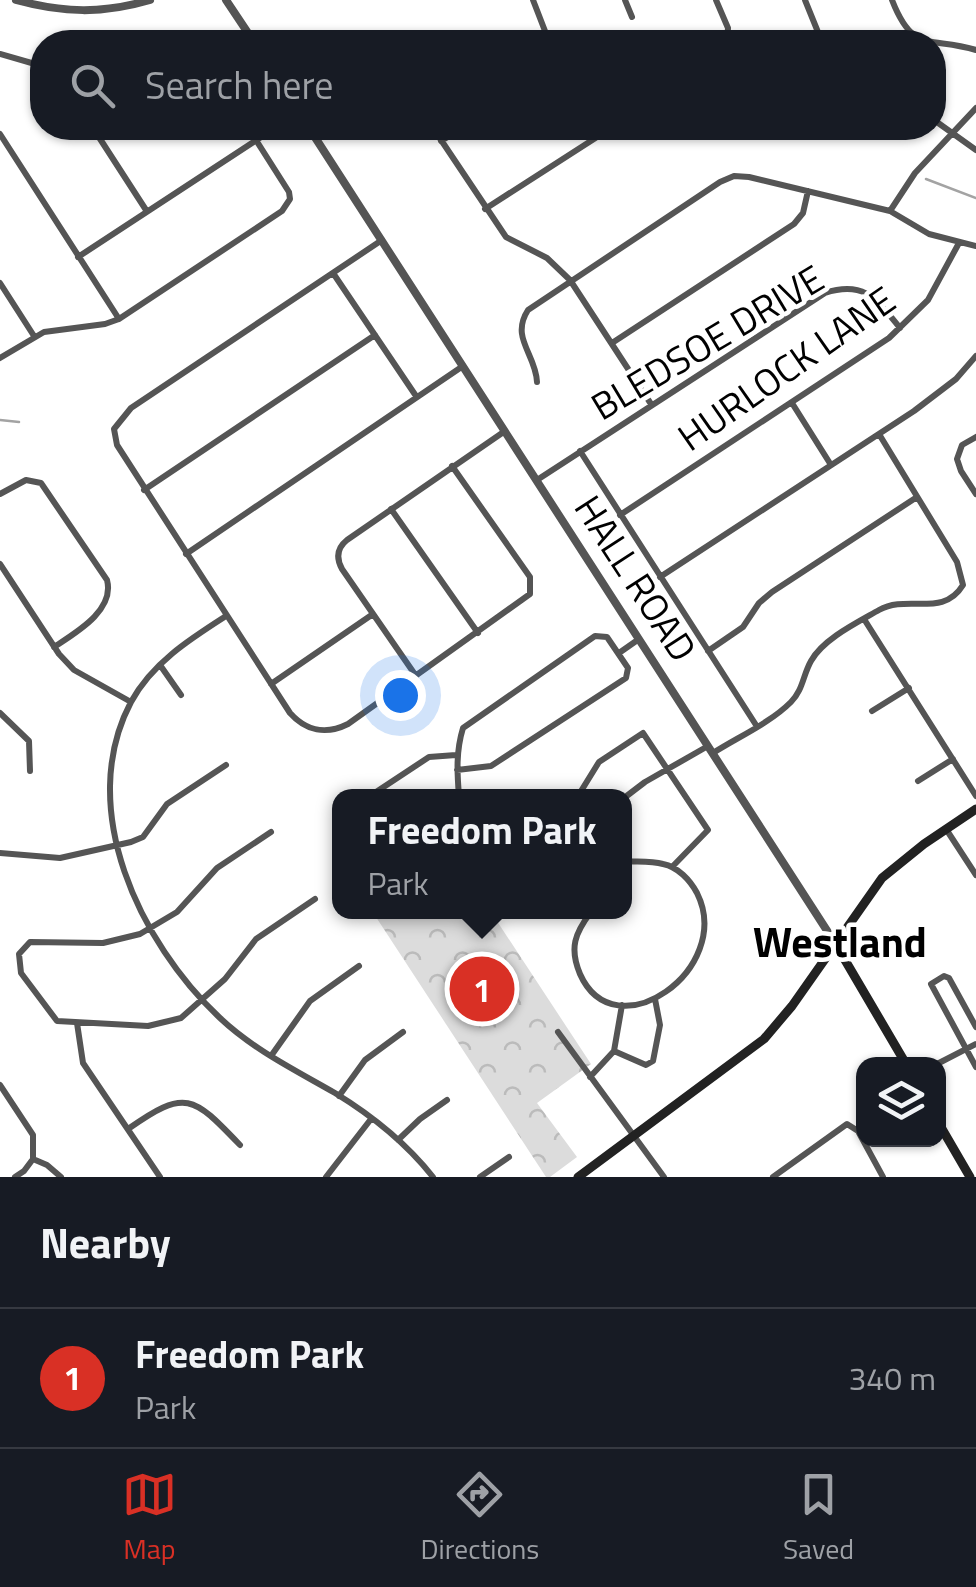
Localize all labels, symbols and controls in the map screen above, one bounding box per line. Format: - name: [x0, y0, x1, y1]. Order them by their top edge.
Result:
- search box: [30, 30, 946, 140]
- text: Search here: [145, 56, 333, 114]
- icon: search: [65, 58, 120, 113]
- street label: BLEDSOE DRIVE: [580, 250, 834, 434]
- street label: HURLOCK LANE: [665, 271, 907, 465]
- street label: HALL ROAD: [560, 483, 712, 673]
- your location: [375, 670, 426, 721]
- popup: [332, 789, 632, 919]
- text: Freedom Park: [367, 801, 597, 859]
- text: Park: [367, 859, 429, 907]
- district label: Westland: [753, 909, 927, 973]
- pin: 1: [450, 952, 514, 1026]
- map controls: [856, 1057, 946, 1147]
- button: layers: [856, 1057, 946, 1147]
- text: Nearby: [40, 1210, 171, 1274]
- text: Freedom Park: [135, 1325, 364, 1383]
- text: 1: [64, 1354, 81, 1402]
- text: 340 m: [848, 1354, 936, 1402]
- text: Park: [135, 1383, 196, 1431]
- tab: Map: [122, 1467, 177, 1570]
- tab: Directions: [421, 1467, 539, 1570]
- tab: Saved: [783, 1467, 854, 1570]

